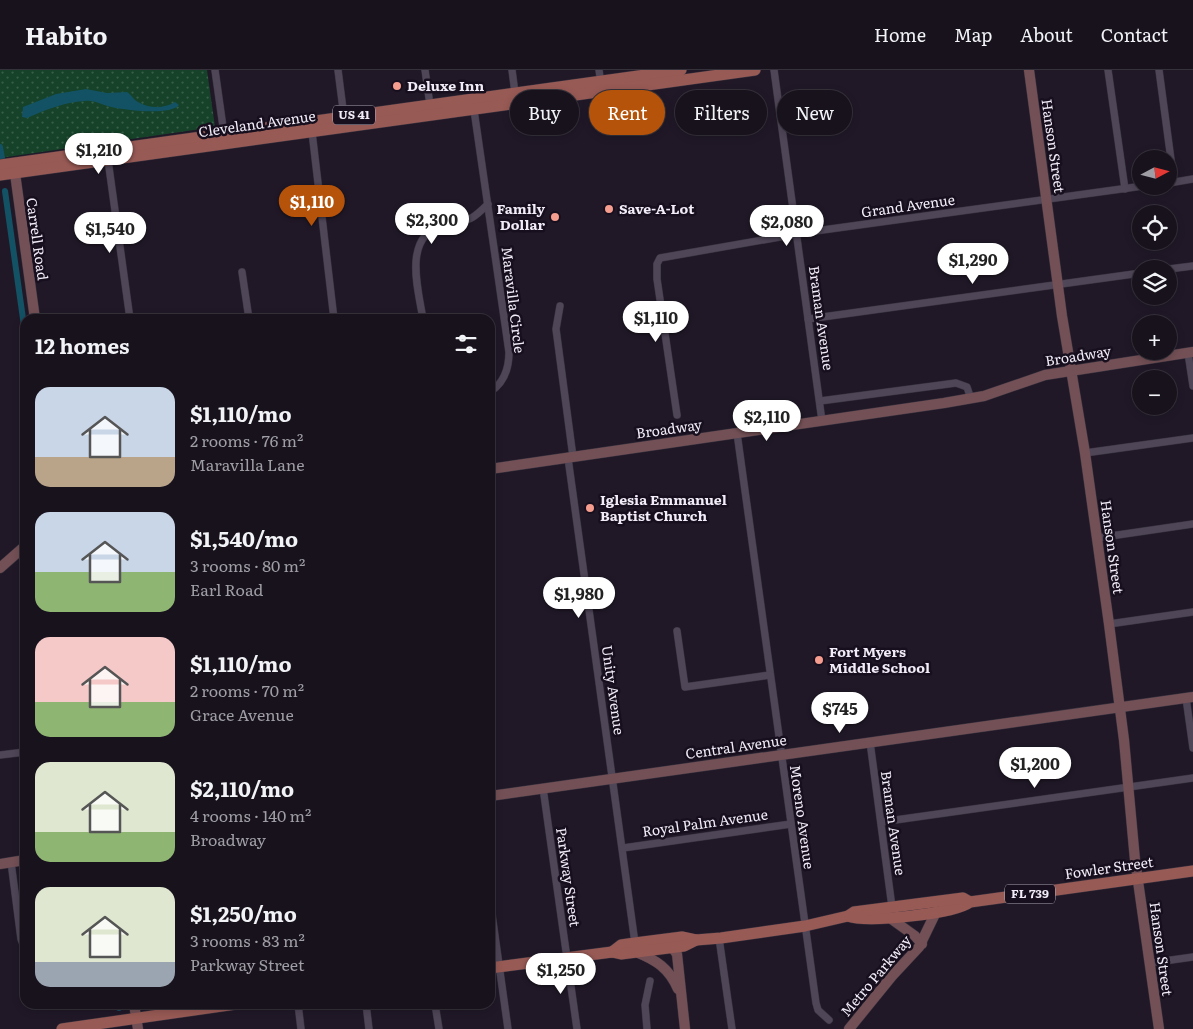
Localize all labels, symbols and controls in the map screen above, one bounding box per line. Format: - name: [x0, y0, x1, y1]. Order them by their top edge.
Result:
- text: Habito: [25, 17, 108, 52]
- text: Home: [874, 21, 926, 48]
- text: Map: [954, 21, 992, 48]
- text: About: [1020, 21, 1073, 48]
- text: Contact: [1101, 21, 1168, 48]
- place label: Deluxe Inn: [407, 75, 484, 95]
- marker: Deluxe Inn: [391, 80, 403, 92]
- chip: Buy: [510, 90, 579, 135]
- chip: Rent: [589, 90, 665, 135]
- chip: Filters: [675, 90, 767, 135]
- chip: New: [777, 90, 852, 135]
- street label: Hanson Street: [1037, 98, 1071, 195]
- street label: Cleveland Avenue: [197, 105, 317, 141]
- road number: US 41: [333, 106, 375, 124]
- pin: $1,210: [58, 132, 140, 175]
- text: $1,210: [76, 137, 122, 161]
- north arrow: [1132, 150, 1178, 195]
- map controls: [1132, 150, 1177, 415]
- pin: $1,110: [271, 184, 353, 227]
- text: $1,110: [290, 189, 334, 213]
- street label: Grand Avenue: [860, 189, 956, 221]
- street label: Carrell Road: [22, 196, 54, 282]
- place label: Family Dollar: [496, 198, 545, 234]
- place label: Save-A-Lot: [619, 198, 695, 218]
- pin: $2,300: [391, 202, 473, 245]
- marker: Save-A-Lot: [603, 203, 615, 215]
- pin: $2,080: [746, 204, 828, 247]
- button: locate: [1132, 205, 1177, 250]
- text: $2,300: [406, 207, 458, 231]
- text: $2,080: [761, 209, 813, 233]
- marker: Family Dollar: [549, 211, 561, 223]
- pin: $1,540: [69, 212, 151, 254]
- text: $1,540: [85, 216, 135, 240]
- pin: $1,290: [932, 242, 1014, 285]
- street label: Maravilla Circle: [498, 246, 530, 354]
- text: $1,290: [948, 247, 998, 271]
- button: layers: [1132, 260, 1177, 305]
- street label: Braman Avenue: [805, 264, 839, 371]
- pin: $1,110: [615, 300, 697, 343]
- text: $1,110: [634, 305, 678, 329]
- button: +: [1132, 315, 1177, 360]
- text: 12 homes: [35, 329, 129, 360]
- icon: filters: [452, 330, 480, 358]
- street label: Broadway: [1043, 340, 1113, 370]
- button: −: [1132, 370, 1177, 415]
- text: $1,110/mo: [190, 397, 292, 428]
- pin: $2,110: [726, 400, 808, 442]
- text: $2,110: [744, 404, 790, 428]
- icon: home: [75, 407, 135, 467]
- street label: Broadway: [635, 413, 704, 443]
- text: 2 rooms · 76 m²: [190, 428, 303, 452]
- text: Maravilla Lane: [190, 452, 305, 476]
- place label: Iglesia Emmanuel Baptist Church: [600, 489, 727, 525]
- street label: Hanson Street: [1096, 499, 1130, 596]
- marker: Iglesia Emmanuel Baptist Church: [584, 502, 596, 514]
- text: $1,540/mo: [190, 522, 298, 553]
- icon: home: [75, 532, 135, 592]
- text: 3 rooms · 80 m²: [190, 553, 305, 577]
- pin: $1,980: [538, 576, 620, 619]
- text: Earl Road: [190, 577, 263, 601]
- text: $1,980: [554, 581, 604, 605]
- place label: Fort Myers Middle School: [829, 641, 930, 677]
- street label: Unity Avenue: [598, 644, 630, 736]
- text: $1,110/mo: [190, 647, 292, 678]
- marker: Fort Myers Middle School: [813, 654, 825, 666]
- icon: home: [75, 657, 135, 717]
- text: 2 rooms · 70 m²: [190, 678, 304, 702]
- pin: $745: [810, 692, 870, 734]
- text: $745: [822, 696, 858, 720]
- text: Grace Avenue: [190, 702, 294, 726]
- street label: Central Avenue: [684, 729, 788, 763]
- pin: $1,200: [994, 746, 1076, 789]
- text: $1,200: [1010, 751, 1060, 775]
- street label: Moreno Avenue: [786, 764, 820, 870]
- street label: Braman Avenue: [877, 769, 911, 876]
- text: $2,110/mo: [190, 772, 294, 803]
- icon: home: [75, 782, 135, 842]
- text: 4 rooms · 140 m²: [190, 803, 311, 827]
- street label: Royal Palm Avenue: [641, 803, 769, 841]
- street label: Parkway Street: [552, 826, 586, 928]
- text: Broadway: [190, 827, 266, 851]
- street label: Fowler Street: [1063, 851, 1155, 883]
- road number: FL 739: [1005, 884, 1055, 904]
- text: $1,250/mo: [190, 897, 297, 928]
- street label: Hanson Street: [1145, 901, 1179, 998]
- icon: home: [75, 907, 135, 967]
- text: 3 rooms · 83 m²: [190, 928, 305, 952]
- street label: Metro Parkway: [835, 930, 916, 1020]
- text: Parkway Street: [190, 952, 304, 976]
- pin: $1,250: [520, 952, 602, 995]
- text: $1,250: [537, 957, 585, 981]

